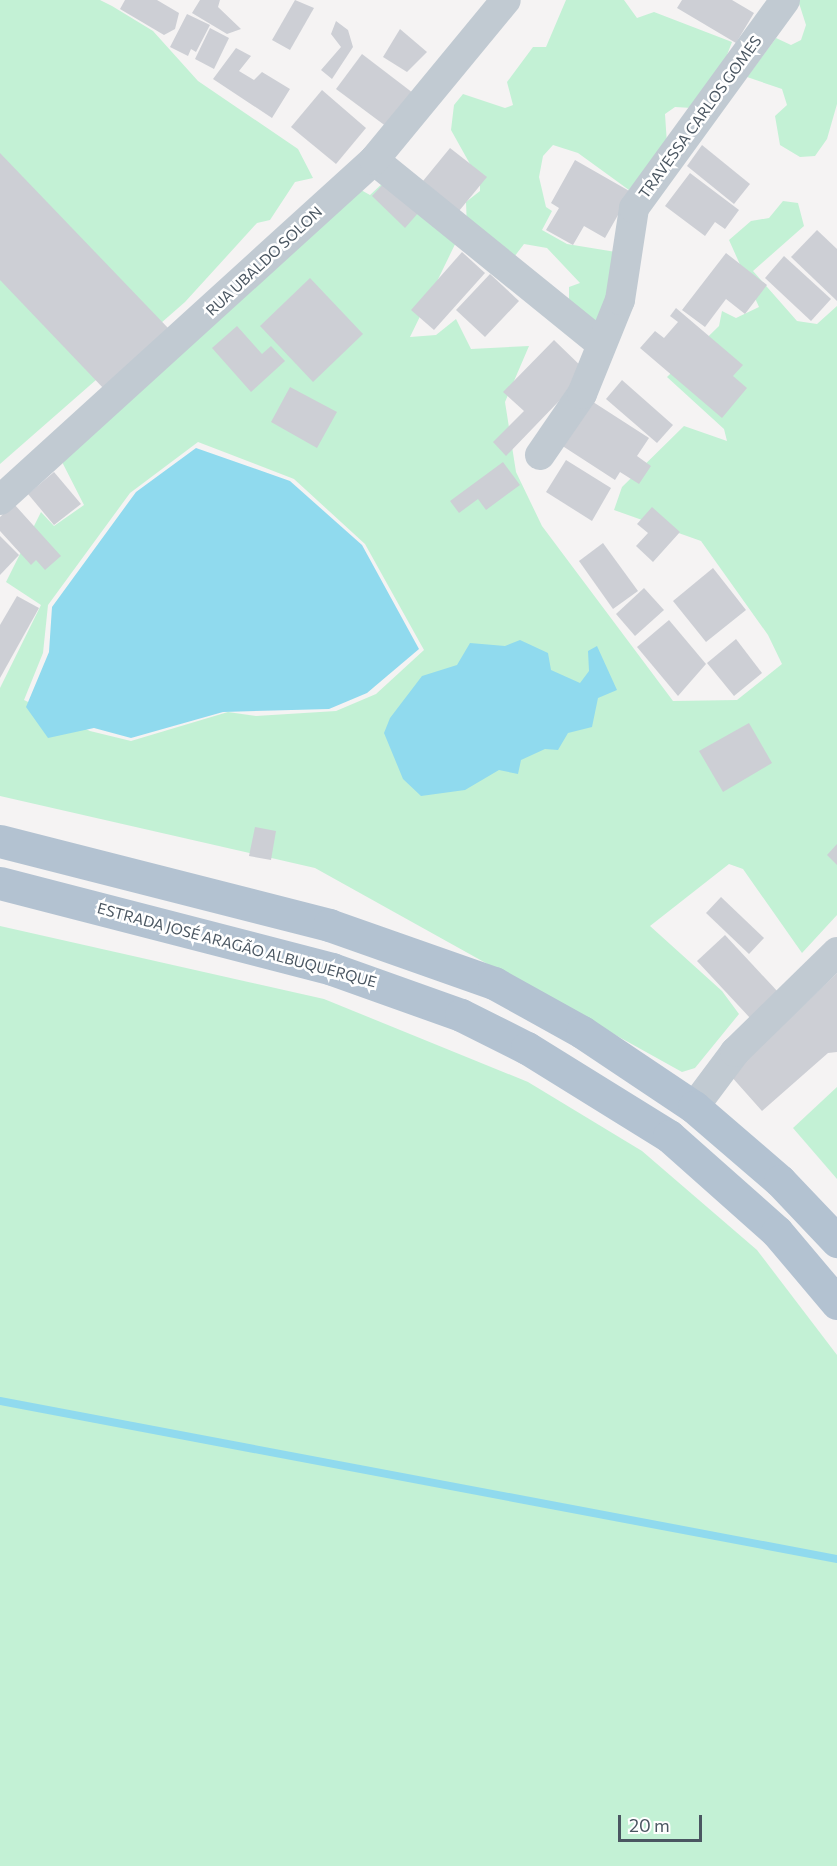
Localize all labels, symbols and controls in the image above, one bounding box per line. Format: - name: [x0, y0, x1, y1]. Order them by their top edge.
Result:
- street label: TRAVESSA CARLOS GOMES: [635, 32, 765, 202]
- street label: RUA UBALDO SOLON: [202, 203, 326, 319]
- street label: ESTRADA JOSÉ ARAGÃO ALBUQUERQUE: [95, 899, 379, 991]
- scale bar: [621, 1803, 705, 1841]
- text: 20 m: [629, 1814, 670, 1836]

